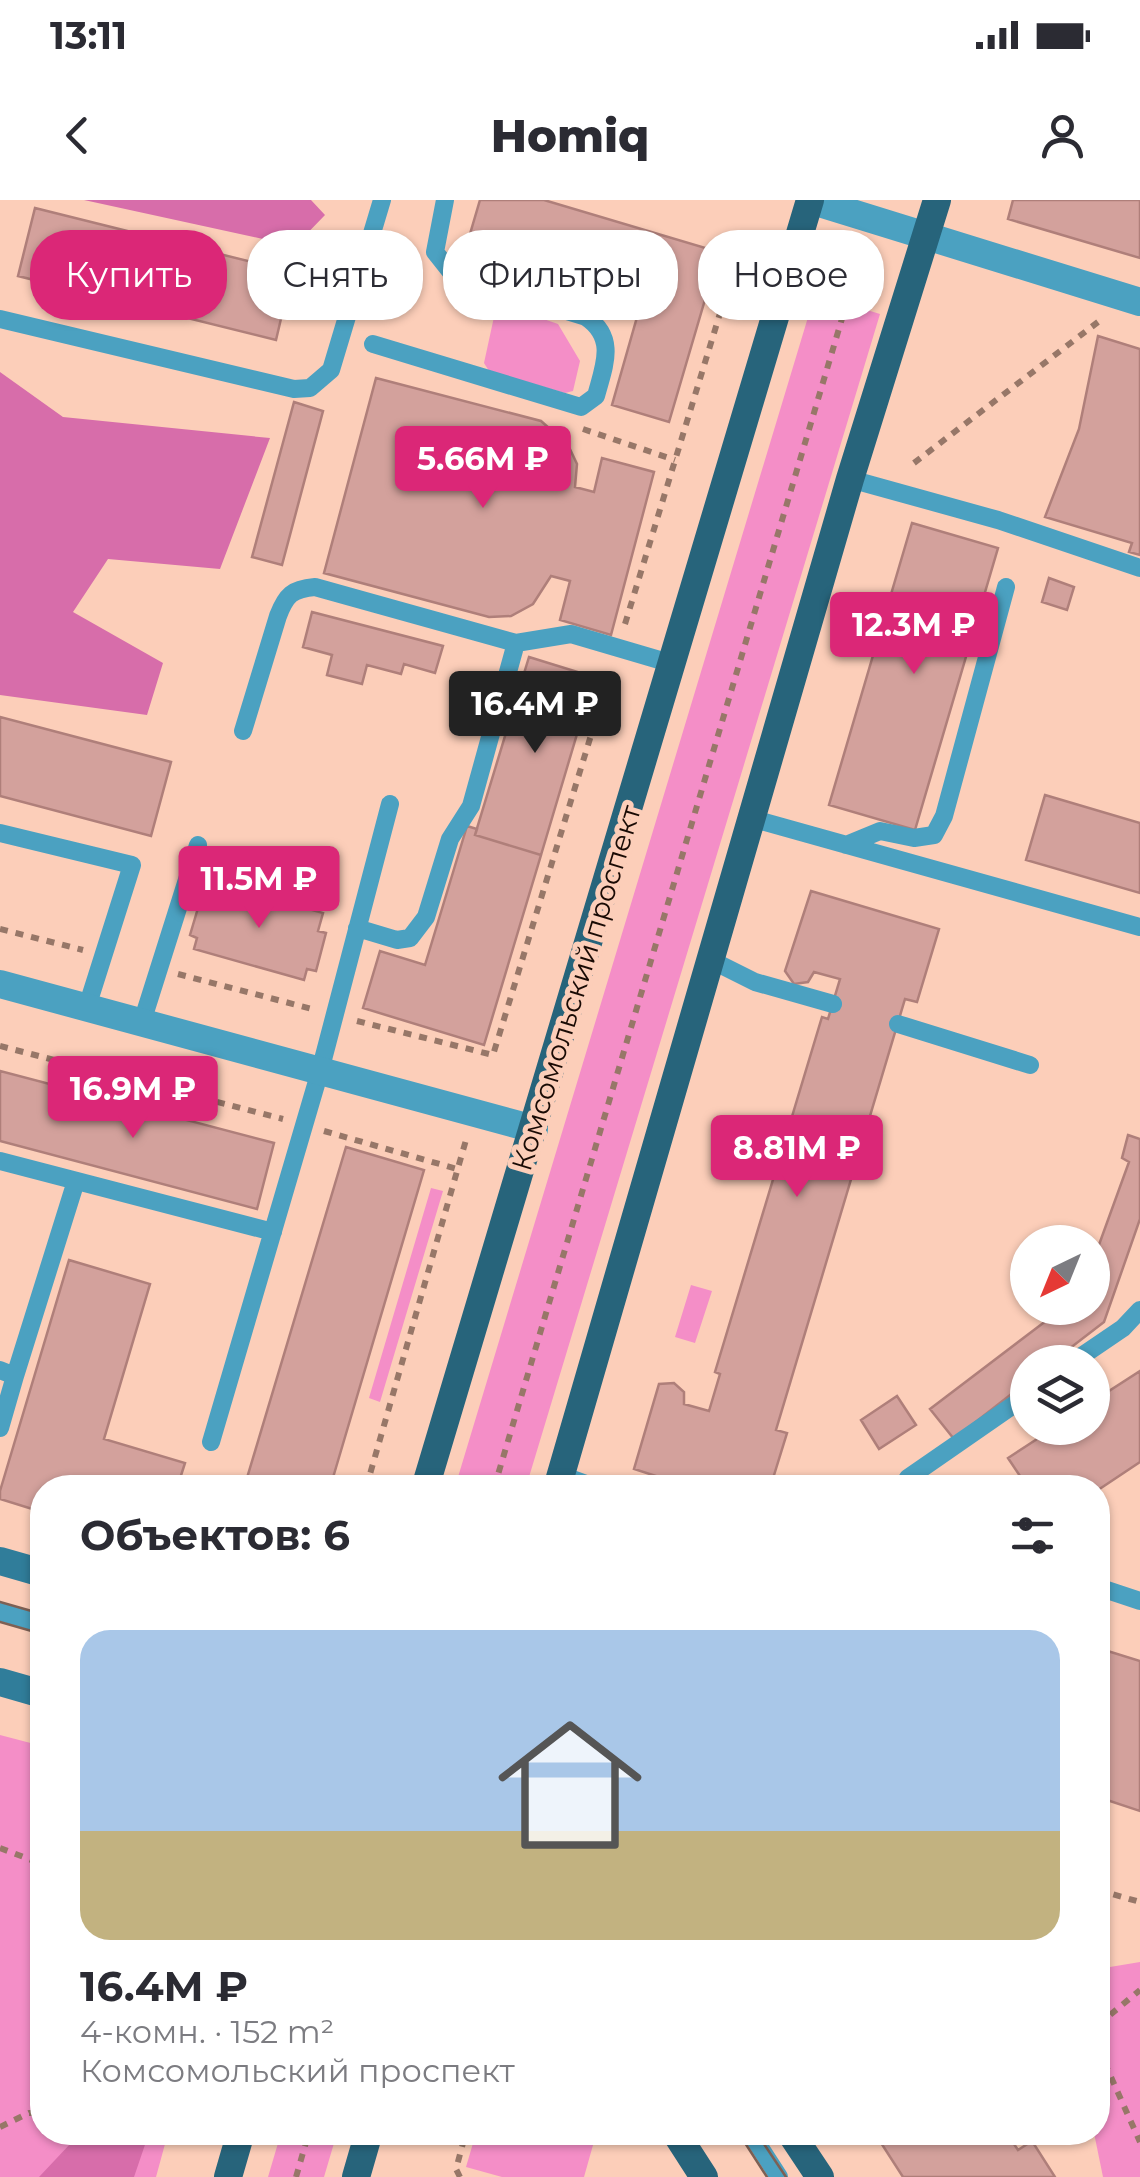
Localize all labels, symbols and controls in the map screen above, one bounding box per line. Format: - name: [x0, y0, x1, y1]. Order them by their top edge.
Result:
- text: 13:11: [50, 12, 127, 59]
- icon: back: [50, 108, 105, 163]
- text: Homiq: [491, 108, 649, 163]
- icon: person: [1035, 108, 1090, 163]
- chip: Купить: [30, 230, 227, 320]
- chip: Снять: [247, 230, 423, 320]
- chip: Фильтры: [443, 230, 678, 320]
- chip: Новое: [698, 230, 884, 320]
- pin: 5.66M ₽: [391, 426, 575, 511]
- text: 5.66M ₽: [417, 439, 549, 478]
- pin: 12.3M ₽: [822, 592, 1006, 677]
- text: 12.3M ₽: [852, 605, 976, 644]
- pin: 16.4M ₽: [443, 671, 627, 756]
- text: 16.4M ₽: [471, 684, 599, 723]
- street label: Комсомольский проспект: [504, 800, 648, 1175]
- pin: 11.5M ₽: [167, 846, 351, 931]
- text: 11.5M ₽: [201, 859, 317, 898]
- pin: 16.9M ₽: [41, 1056, 225, 1141]
- text: 16.9M ₽: [70, 1069, 196, 1108]
- pin: 8.81M ₽: [705, 1115, 889, 1200]
- text: 8.81M ₽: [733, 1128, 861, 1167]
- north arrow: [1010, 1225, 1110, 1325]
- map controls: [1010, 1225, 1110, 1445]
- button: layers: [1010, 1345, 1110, 1445]
- icon: filters: [1005, 1508, 1060, 1563]
- text: Объектов: 6: [80, 1509, 350, 1561]
- icon: home: [480, 1695, 660, 1875]
- text: 16.4M ₽: [80, 1960, 248, 2012]
- text: 4-комн. · 152 m²: [80, 2012, 334, 2051]
- text: Комсомольский проспект: [80, 2051, 515, 2090]

